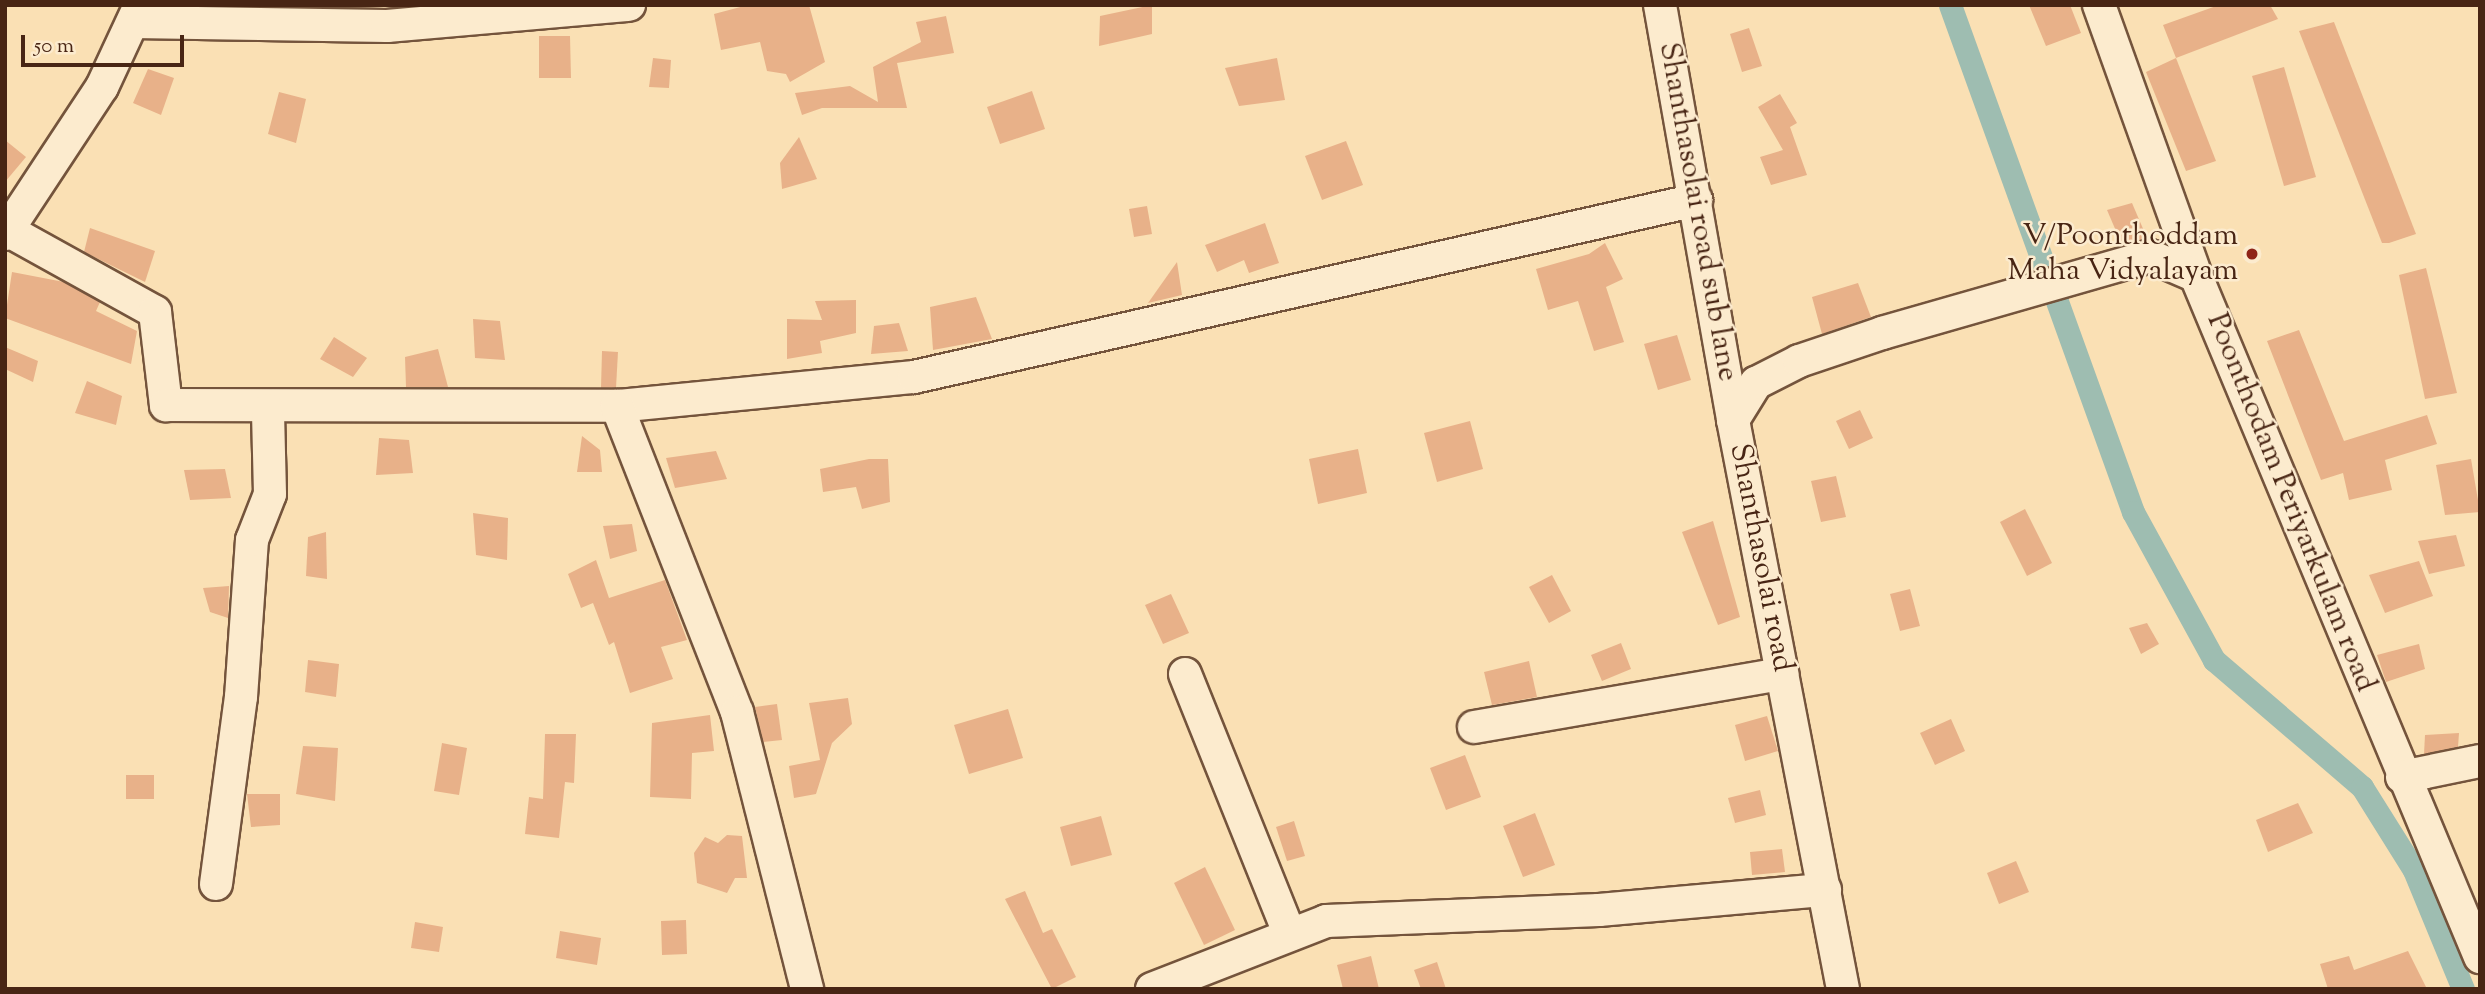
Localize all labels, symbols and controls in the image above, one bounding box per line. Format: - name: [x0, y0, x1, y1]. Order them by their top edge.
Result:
- scale bar: [24, 21, 187, 65]
- text: 50 m: [34, 32, 74, 62]
- street label: Shanthasolai road sub lane: [1649, 40, 1745, 384]
- place label: V/Poonthoddam Maha Vidyalayam: [2007, 219, 2238, 290]
- marker: V/Poonthoddam Maha Vidyalayam: [2244, 246, 2260, 262]
- street label: Poonthodam Periyarkulam road: [2197, 309, 2383, 697]
- street label: Shanthasolai road: [1720, 441, 1800, 675]

